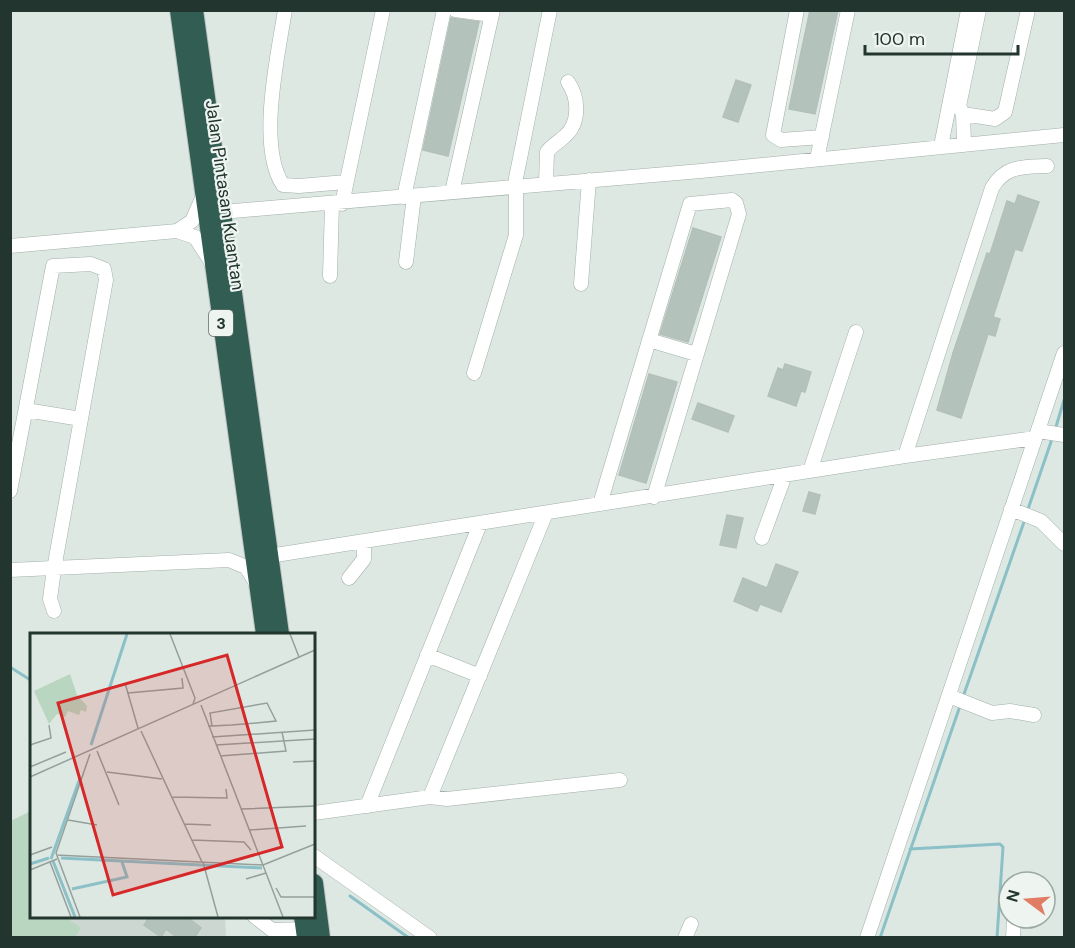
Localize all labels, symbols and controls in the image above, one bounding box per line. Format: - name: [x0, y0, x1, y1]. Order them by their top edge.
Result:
- scale bar: [865, 18, 1018, 56]
- text: 100 m: [874, 27, 925, 51]
- street label: Jalan Pintasan Kuantan: [200, 99, 250, 291]
- road number: 3: [209, 310, 233, 336]
- inset map: [30, 633, 315, 918]
- north arrow: [997, 870, 1057, 930]
- text: N: [1001, 887, 1025, 905]

